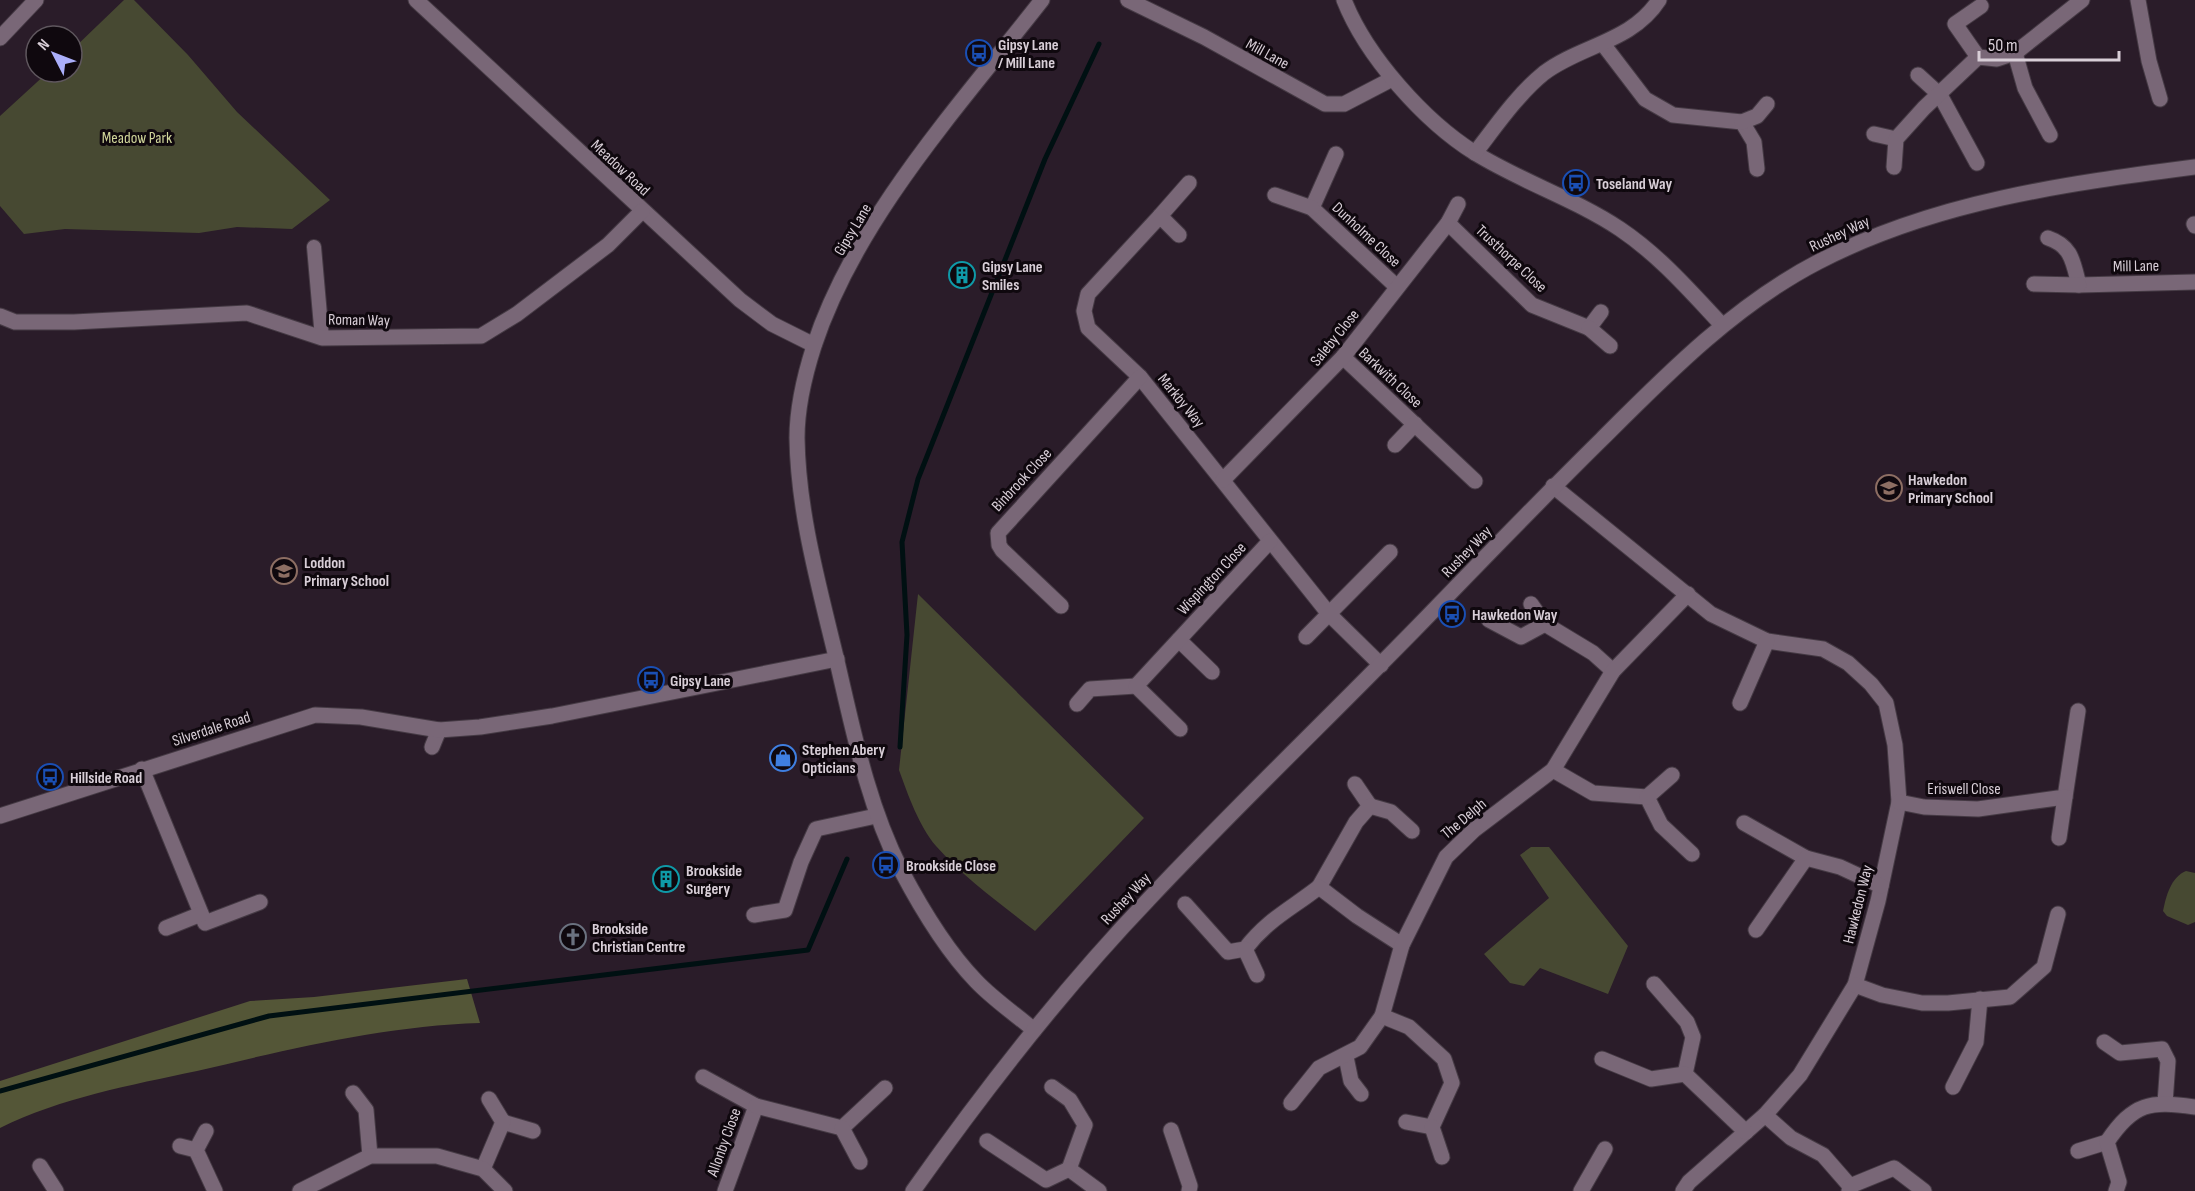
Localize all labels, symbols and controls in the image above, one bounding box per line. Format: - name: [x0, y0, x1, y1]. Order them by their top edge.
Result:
- north arrow: [24, 24, 84, 84]
- scale bar: [1979, 24, 2118, 62]
- text: N: [34, 35, 54, 54]
- street label: Mill Lane: [1242, 35, 1292, 74]
- text: 50 m: [1988, 35, 2018, 56]
- place label: Gipsy Lane / Mill Lane: [998, 36, 1059, 73]
- bus stop icon: Gipsy Lane / Mill Lane: [964, 38, 994, 68]
- park label: Meadow Park: [102, 129, 172, 148]
- street label: Meadow Road: [587, 136, 653, 200]
- bus stop icon: Toseland Way: [1561, 168, 1591, 198]
- place label: Toseland Way: [1596, 175, 1672, 194]
- street label: Dunholme Close: [1328, 199, 1404, 272]
- street label: Gipsy Lane: [830, 200, 876, 259]
- street label: Rushey Way: [1807, 212, 1873, 256]
- street label: Trusthorpe Close: [1471, 221, 1551, 297]
- street label: Mill Lane: [2113, 257, 2159, 276]
- place label: Gipsy Lane Smiles: [982, 258, 1043, 295]
- building icon: Gipsy Lane Smiles: [947, 260, 977, 290]
- street label: Saleby Close: [1307, 306, 1364, 370]
- street label: Roman Way: [328, 310, 390, 331]
- street label: Barkwith Close: [1354, 344, 1426, 412]
- street label: Markby Way: [1153, 370, 1208, 432]
- street label: Binbrook Close: [988, 445, 1056, 516]
- place label: Hawkedon Primary School: [1908, 471, 1993, 508]
- school or university icon: Hawkedon Primary School: [1874, 473, 1904, 503]
- street label: Rushey Way: [1438, 522, 1496, 582]
- street label: Wispington Close: [1174, 539, 1251, 619]
- place label: Loddon Primary School: [304, 554, 389, 591]
- school or university icon: Loddon Primary School: [269, 556, 299, 586]
- bus stop icon: Hawkedon Way: [1437, 599, 1467, 629]
- place label: Hawkedon Way: [1472, 606, 1558, 625]
- bus stop icon: Gipsy Lane: [636, 665, 666, 695]
- place label: Gipsy Lane: [670, 672, 731, 691]
- street label: Silverdale Road: [170, 708, 253, 751]
- place label: Stephen Abery Opticians: [802, 741, 885, 778]
- shop icon: Stephen Abery Opticians: [768, 743, 798, 773]
- bus stop icon: Hillside Road: [35, 762, 65, 792]
- place label: Hillside Road: [70, 769, 142, 788]
- street label: Eriswell Close: [1927, 780, 2001, 799]
- street label: The Delph: [1438, 795, 1490, 843]
- bus stop icon: Brookside Close: [871, 850, 901, 880]
- place label: Brookside Close: [906, 857, 996, 876]
- place label: Brookside Surgery: [686, 862, 742, 899]
- street label: Hawkedon Way: [1840, 863, 1877, 946]
- building icon: Brookside Surgery: [651, 864, 681, 894]
- street label: Rushey Way: [1097, 869, 1155, 929]
- place label: Brookside Christian Centre: [592, 920, 686, 957]
- church icon: Brookside Christian Centre: [558, 922, 588, 952]
- street label: Allonby Close: [703, 1106, 746, 1180]

